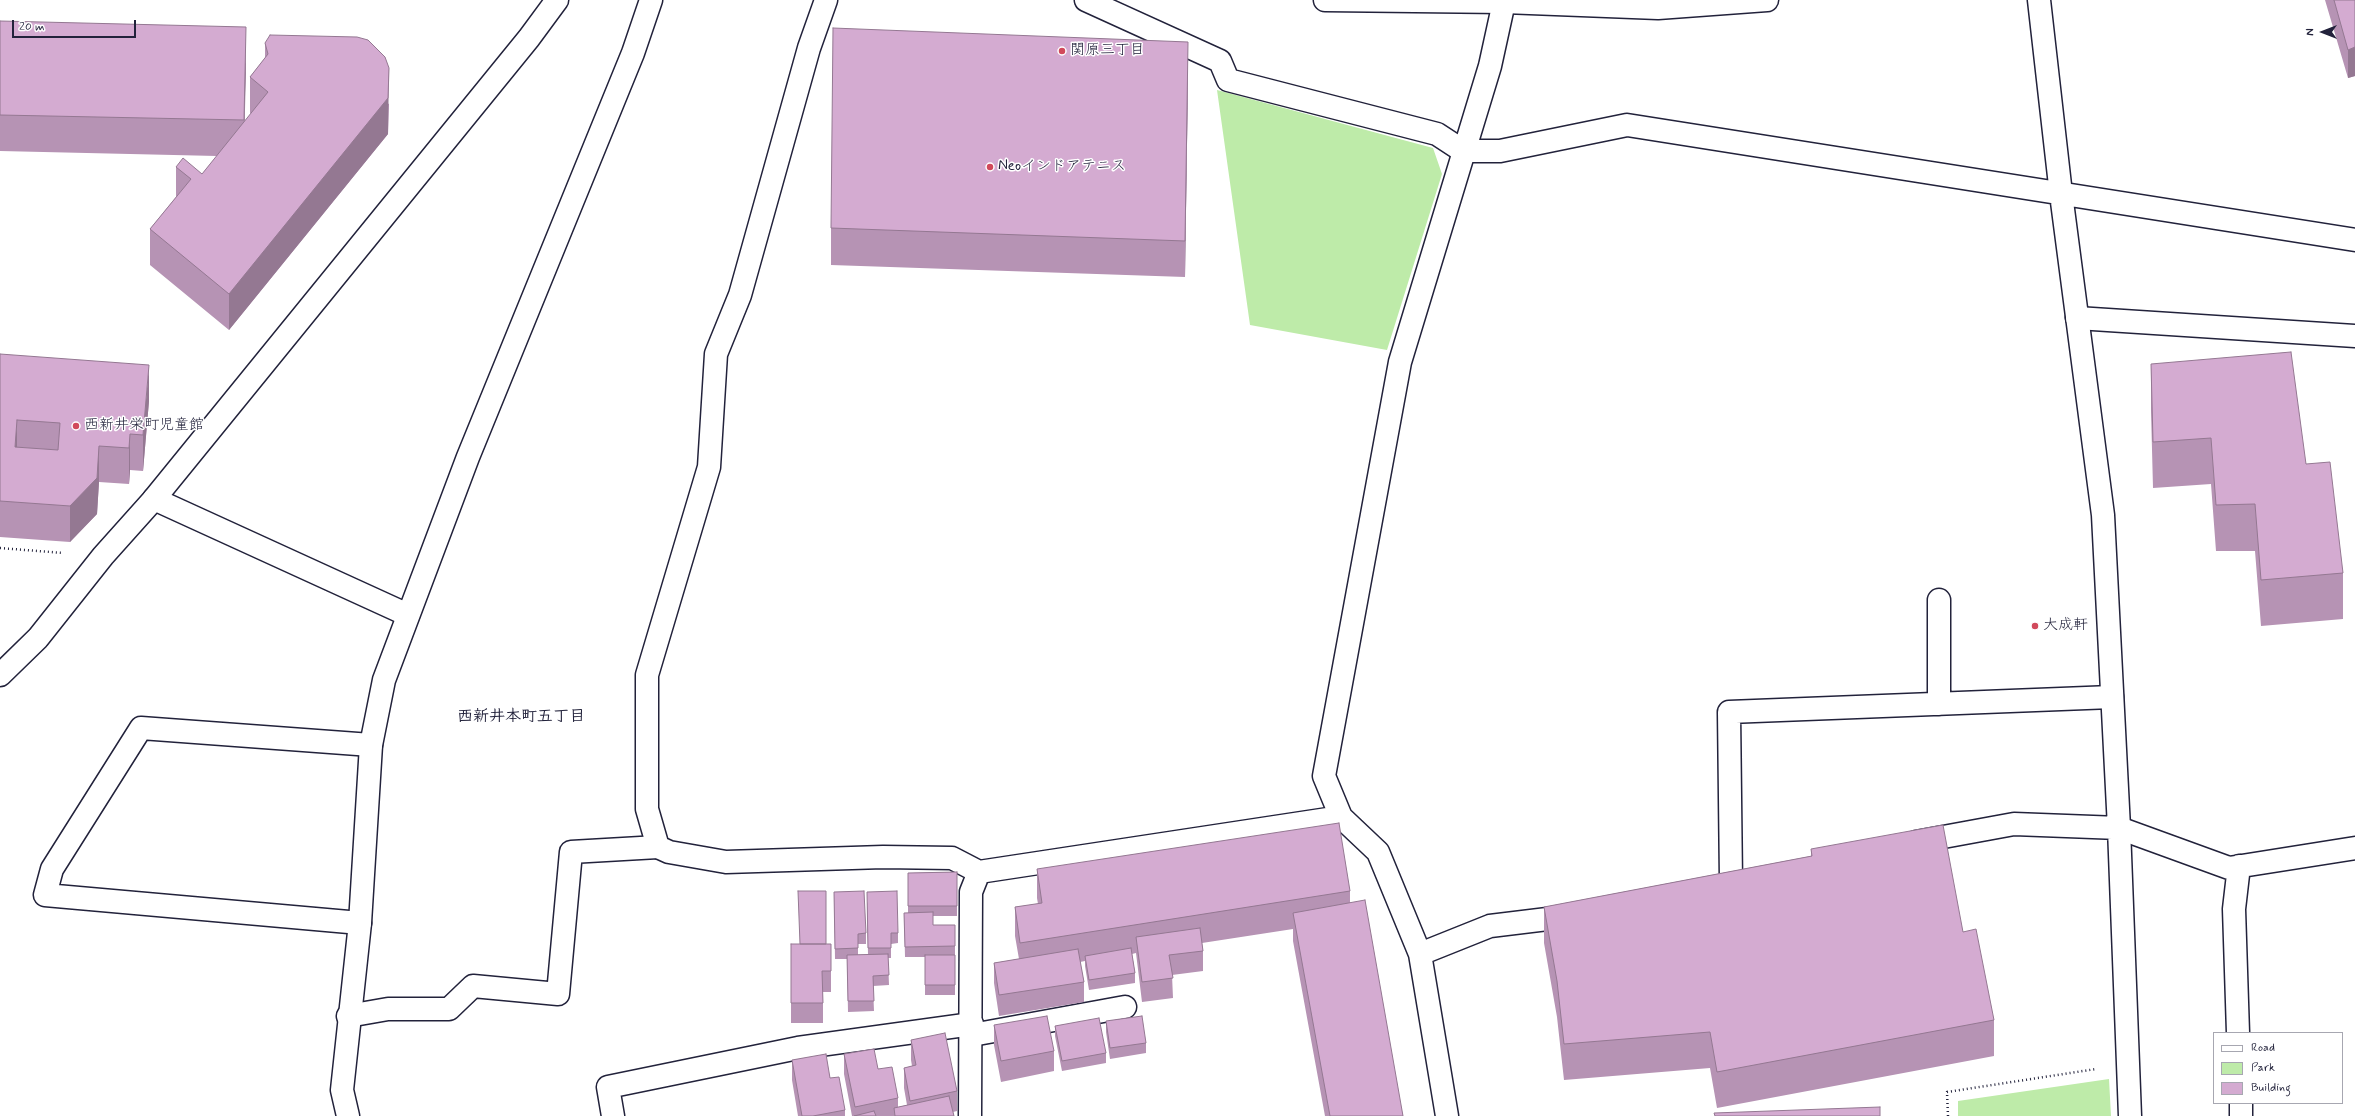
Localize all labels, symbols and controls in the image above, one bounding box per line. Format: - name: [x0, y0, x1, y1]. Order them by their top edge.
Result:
- scale bar: [14, 12, 138, 38]
- north arrow: [2303, 12, 2343, 52]
- text: 20 m: [19, 19, 45, 35]
- text: N: [2304, 28, 2318, 36]
- place label: 関原三丁目: [1070, 42, 1145, 60]
- marker: 関原三丁目: [1057, 46, 1067, 56]
- place label: Neoインドアテニス: [998, 158, 1126, 176]
- marker: Neoインドアテニス: [985, 162, 995, 172]
- place label: 西新井栄町児童館: [84, 417, 204, 435]
- marker: 西新井栄町児童館: [71, 421, 81, 431]
- place label: 大成軒: [2043, 617, 2088, 635]
- marker: 大成軒: [2030, 621, 2040, 631]
- district label: 西新井本町五丁目: [457, 708, 585, 728]
- legend: [2213, 1032, 2343, 1104]
- text: Road: [2251, 1040, 2275, 1056]
- text: Park: [2251, 1060, 2275, 1076]
- text: Building: [2251, 1080, 2291, 1096]

